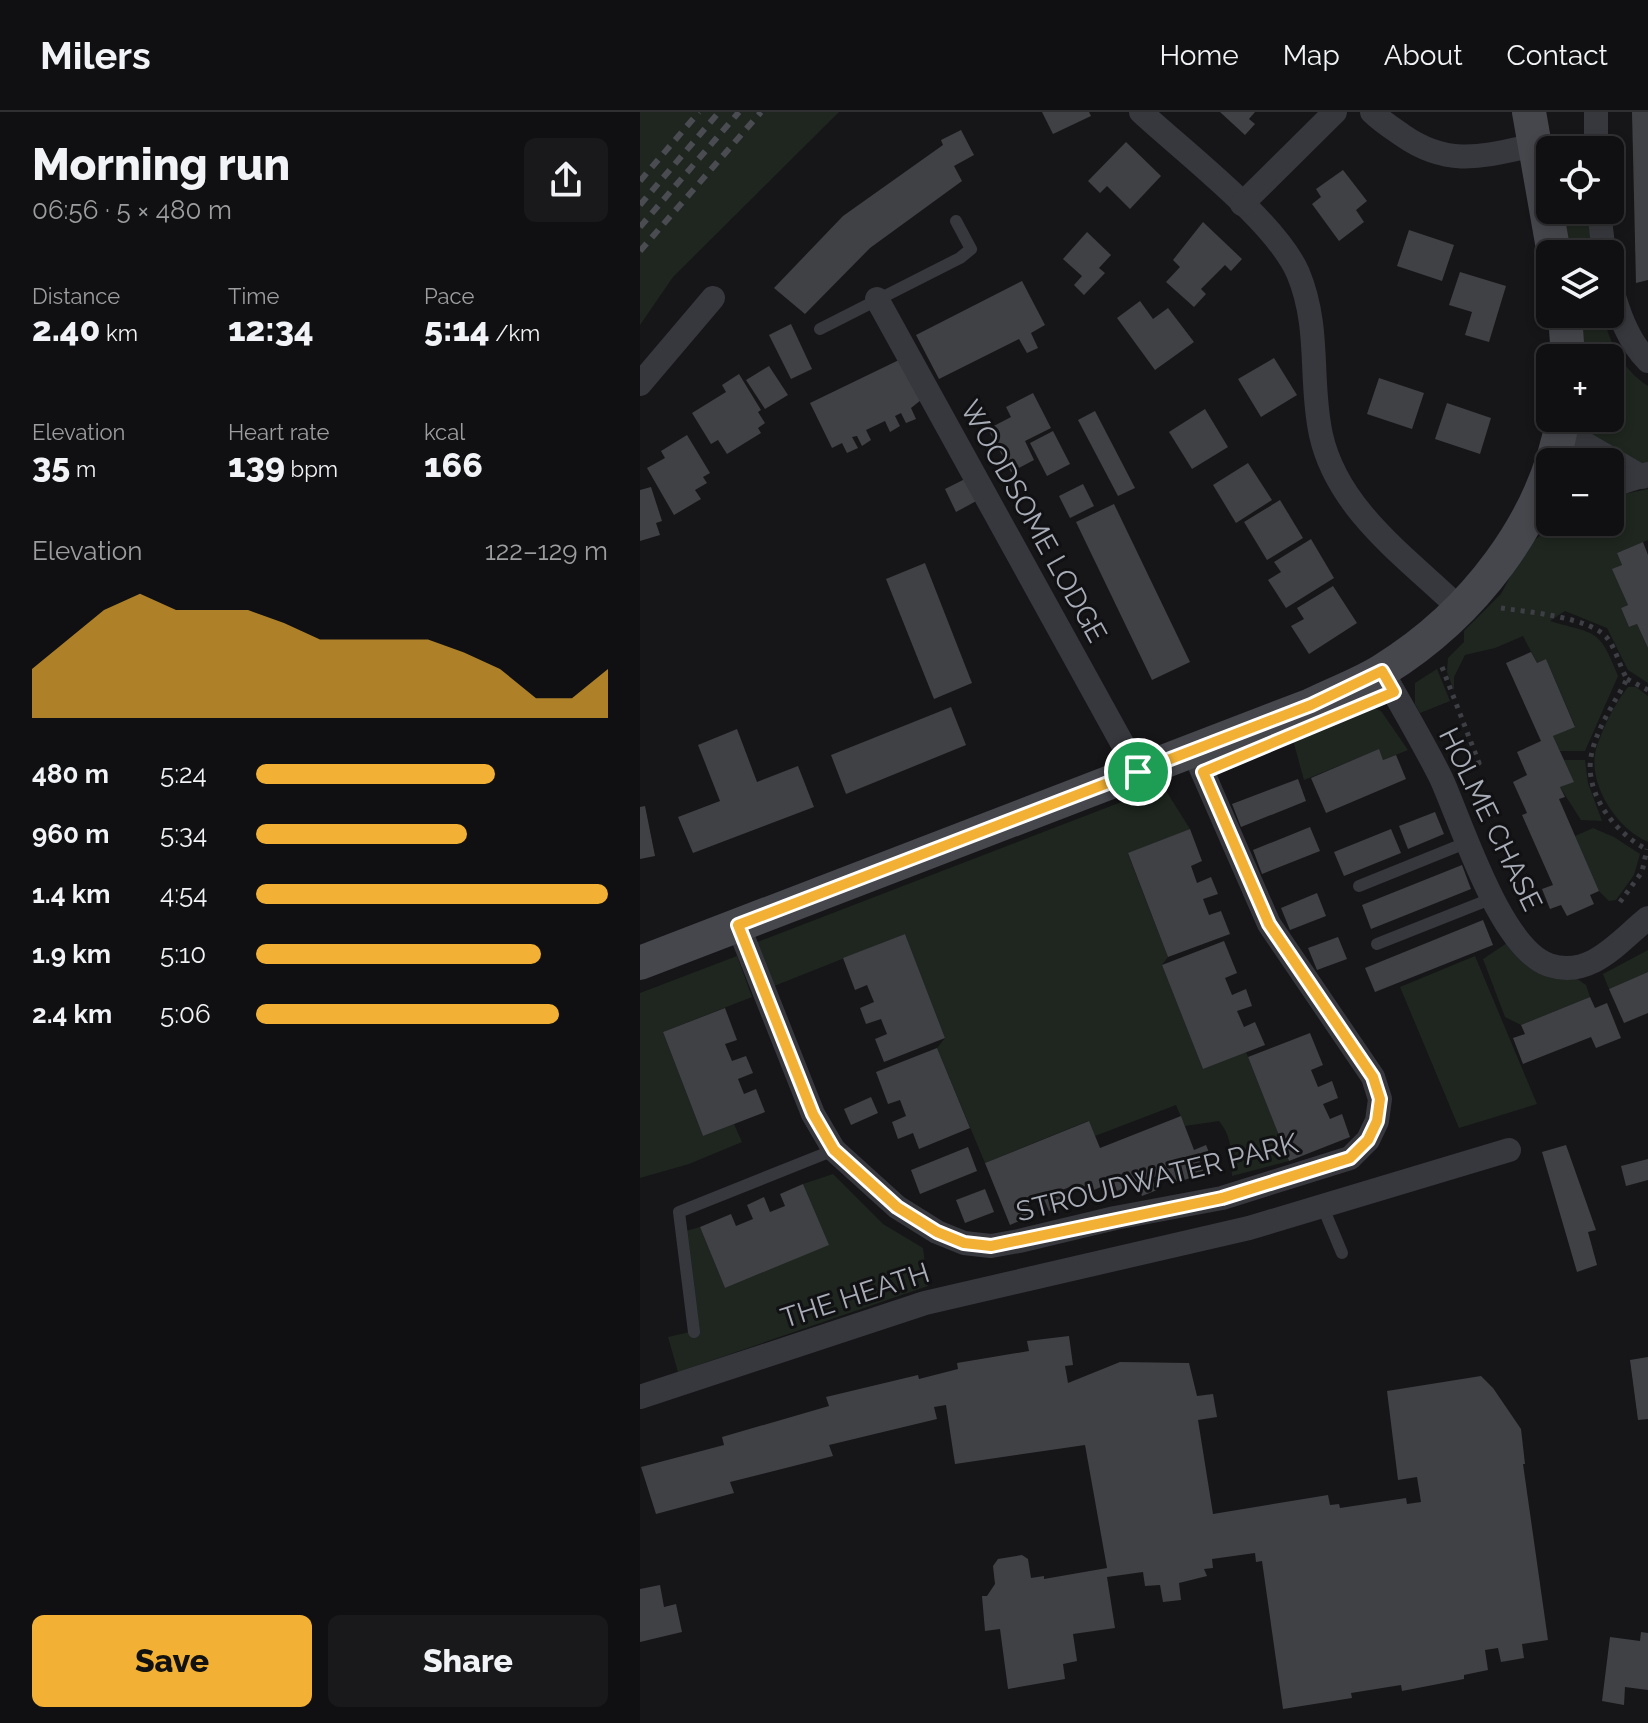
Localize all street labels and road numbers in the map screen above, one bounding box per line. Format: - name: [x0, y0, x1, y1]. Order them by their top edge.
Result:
- street label: WOODSOME LODGE: [953, 395, 1114, 648]
- street label: HOLME CHASE: [1432, 722, 1549, 916]
- street label: STROUDWATER PARK: [1013, 1126, 1301, 1228]
- street label: THE HEATH: [777, 1256, 934, 1335]

